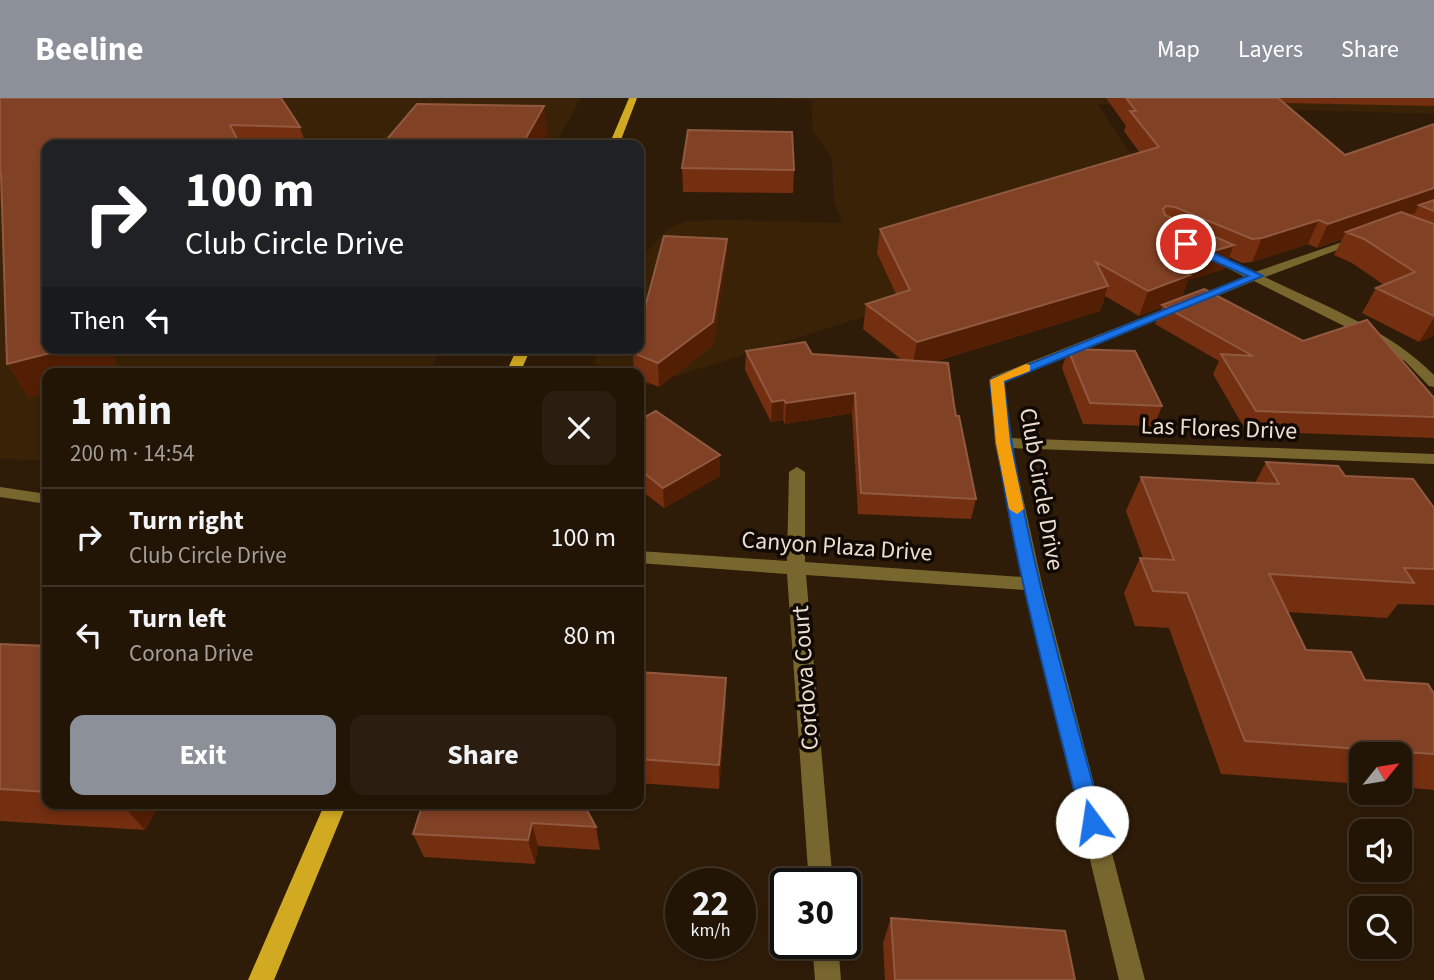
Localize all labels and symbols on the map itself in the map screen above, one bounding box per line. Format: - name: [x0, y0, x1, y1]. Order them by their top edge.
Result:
- pin: [1156, 214, 1216, 274]
- street label: Club Circle Drive: [1010, 405, 1073, 573]
- street label: Las Flores Drive: [1140, 408, 1298, 449]
- street label: Canyon Plaza Drive: [740, 522, 934, 571]
- street label: Cordova Court: [783, 604, 828, 751]
- north arrow: [1349, 742, 1412, 805]
- position arrow: [1055, 785, 1129, 859]
- speed limit sign: 30: [770, 868, 861, 959]

